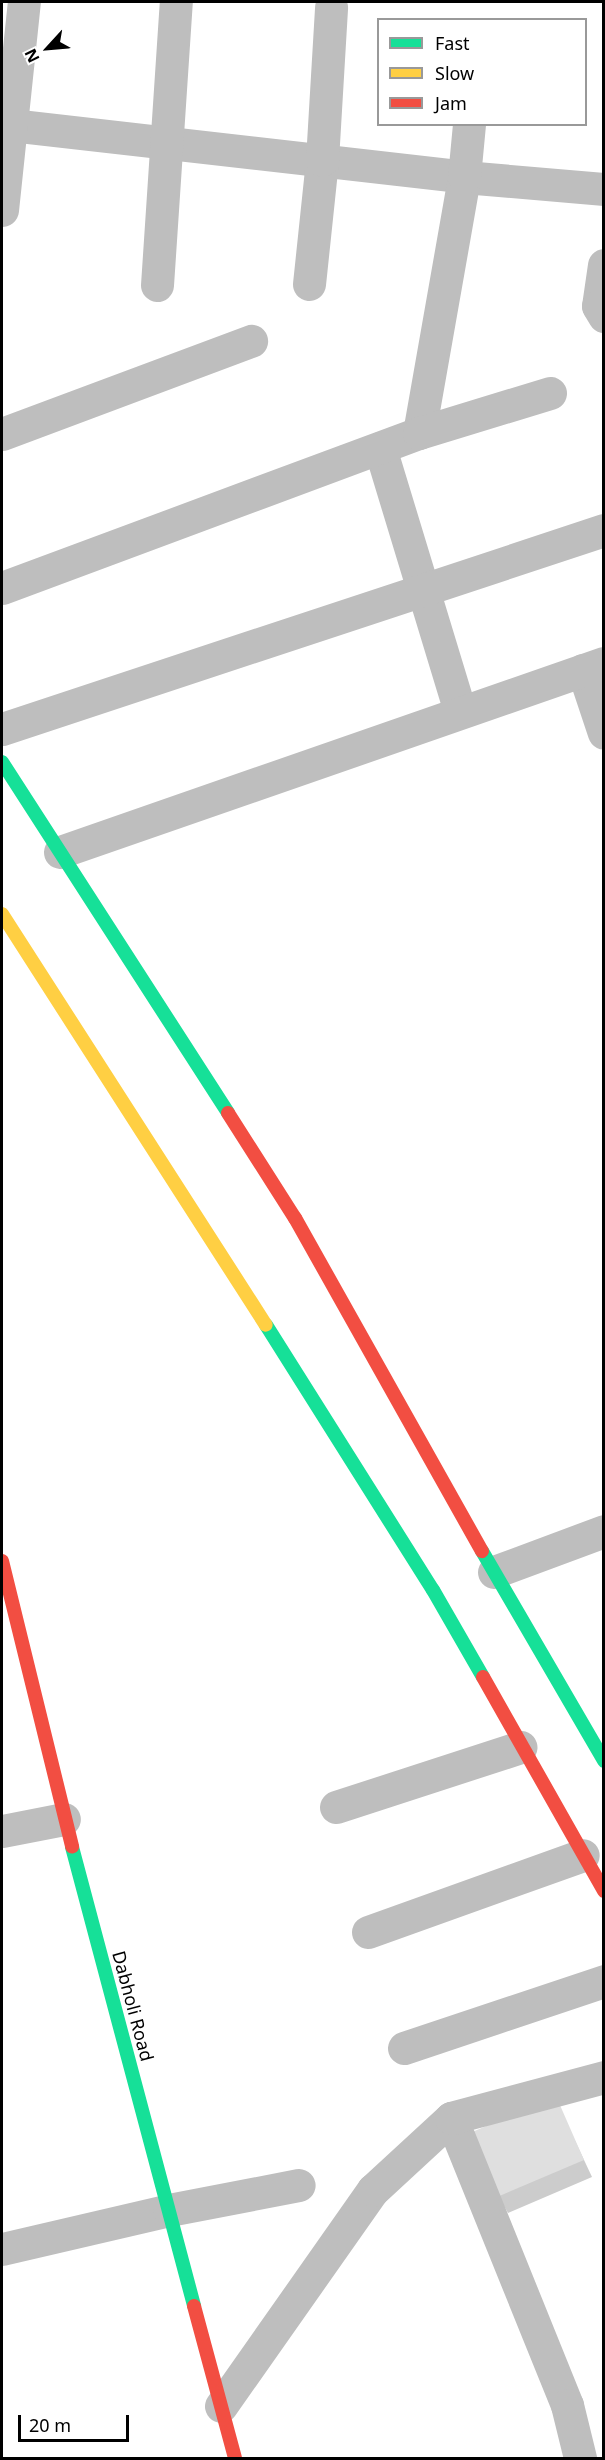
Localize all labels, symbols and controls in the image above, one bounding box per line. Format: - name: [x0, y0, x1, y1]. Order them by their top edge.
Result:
- north arrow: [18, 18, 78, 78]
- legend: [377, 18, 587, 126]
- text: Fast: [435, 31, 470, 55]
- text: N: [19, 45, 45, 67]
- text: Slow: [435, 61, 474, 85]
- text: Jam: [435, 91, 467, 115]
- street label: Dabholi Road: [108, 1948, 158, 2064]
- scale bar: [21, 2403, 132, 2441]
- text: 20 m: [29, 2413, 71, 2437]

